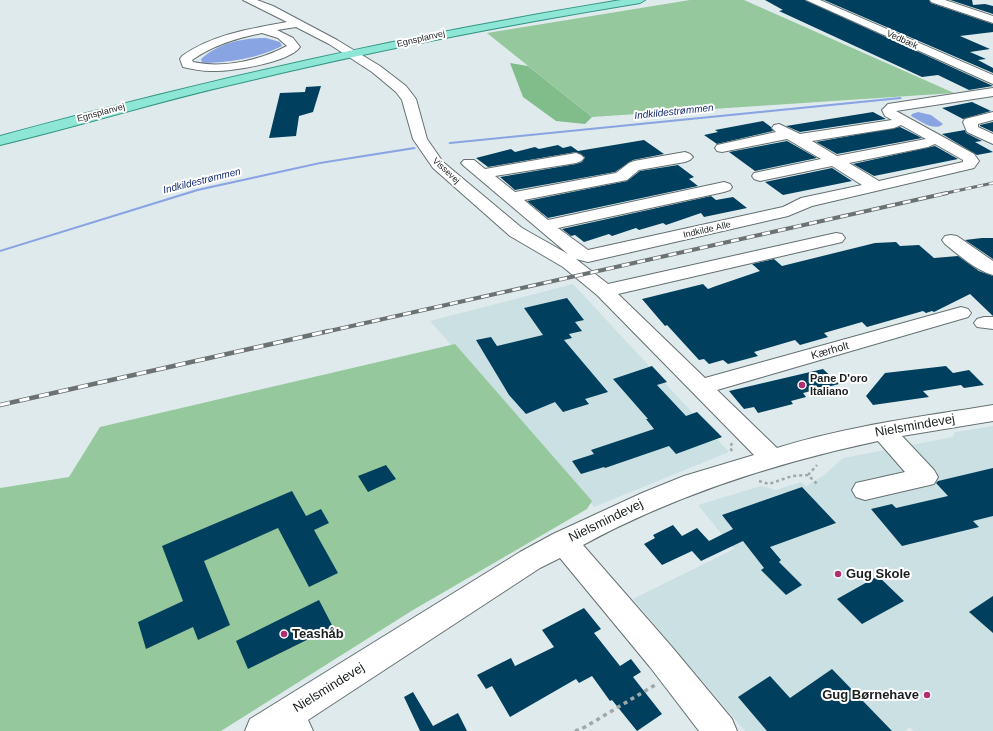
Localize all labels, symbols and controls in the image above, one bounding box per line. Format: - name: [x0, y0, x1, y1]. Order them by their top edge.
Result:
- street label: Egnsplanvej: [396, 28, 446, 50]
- street label: Vedbæk: [885, 28, 919, 52]
- street label: Egnsplanvej: [76, 101, 126, 125]
- water label: Indkildestrømmen: [634, 102, 714, 122]
- street label: Vissevej: [430, 156, 462, 186]
- water label: Indkildestrømmen: [162, 166, 242, 196]
- street label: Indkilde Alle: [682, 219, 732, 241]
- street label: Kærholt: [810, 339, 850, 363]
- place label: Pane D'oro Italiano: [810, 372, 868, 398]
- marker: Pane D'oro Italiano: [797, 380, 807, 390]
- street label: Nielsmindevej: [874, 411, 956, 441]
- street label: Nielsmindevej: [566, 496, 646, 546]
- place label: Gug Skole: [846, 566, 910, 582]
- marker: Gug Skole: [833, 569, 843, 579]
- place label: Teashåb: [292, 626, 344, 642]
- marker: Teashåb: [279, 629, 289, 639]
- street label: Nielsmindevej: [291, 660, 367, 716]
- place label: Gug Børnehave: [822, 687, 919, 703]
- marker: Gug Børnehave: [922, 690, 932, 700]

